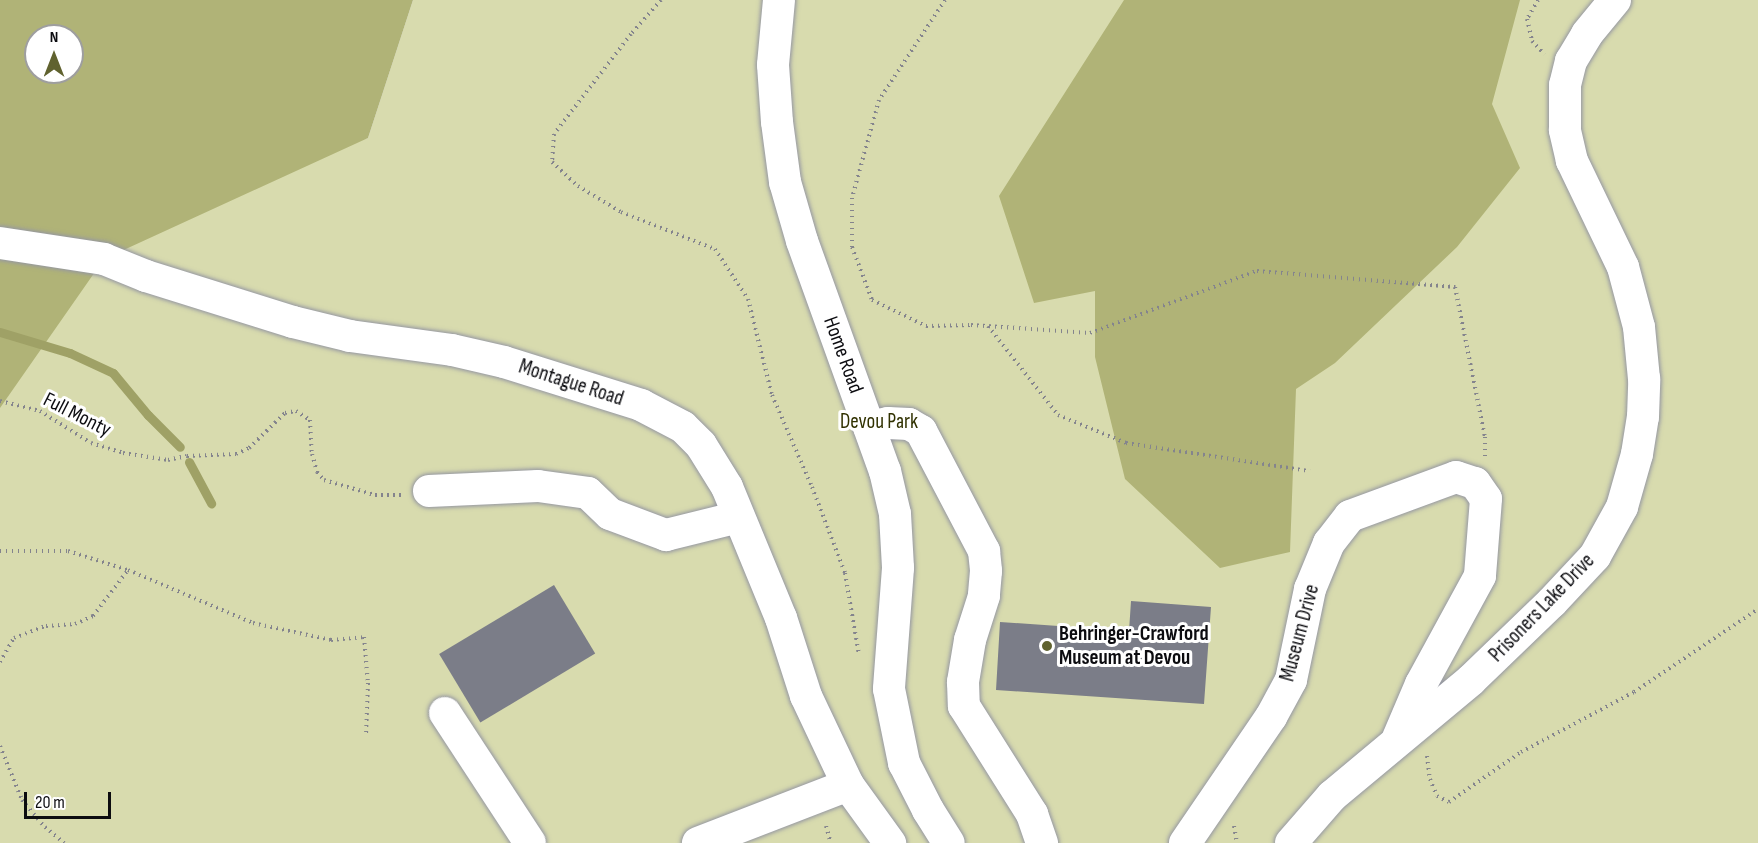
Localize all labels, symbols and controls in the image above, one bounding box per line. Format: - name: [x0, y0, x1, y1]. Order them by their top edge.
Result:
- north arrow: [24, 24, 84, 84]
- text: N: [50, 28, 58, 47]
- street label: Home Road: [818, 313, 868, 397]
- street label: Montague Road: [515, 354, 627, 412]
- street label: Full Monty: [39, 387, 115, 443]
- park label: Devou Park: [840, 409, 918, 435]
- street label: Prisoners Lake Drive: [1484, 549, 1600, 667]
- street label: Museum Drive: [1275, 582, 1325, 684]
- place label: Behringer-Crawford Museum at Devou: [1059, 621, 1209, 671]
- marker: Behringer-Crawford Museum at Devou: [1040, 639, 1054, 653]
- scale bar: [27, 780, 114, 818]
- text: 20 m: [35, 792, 65, 813]

